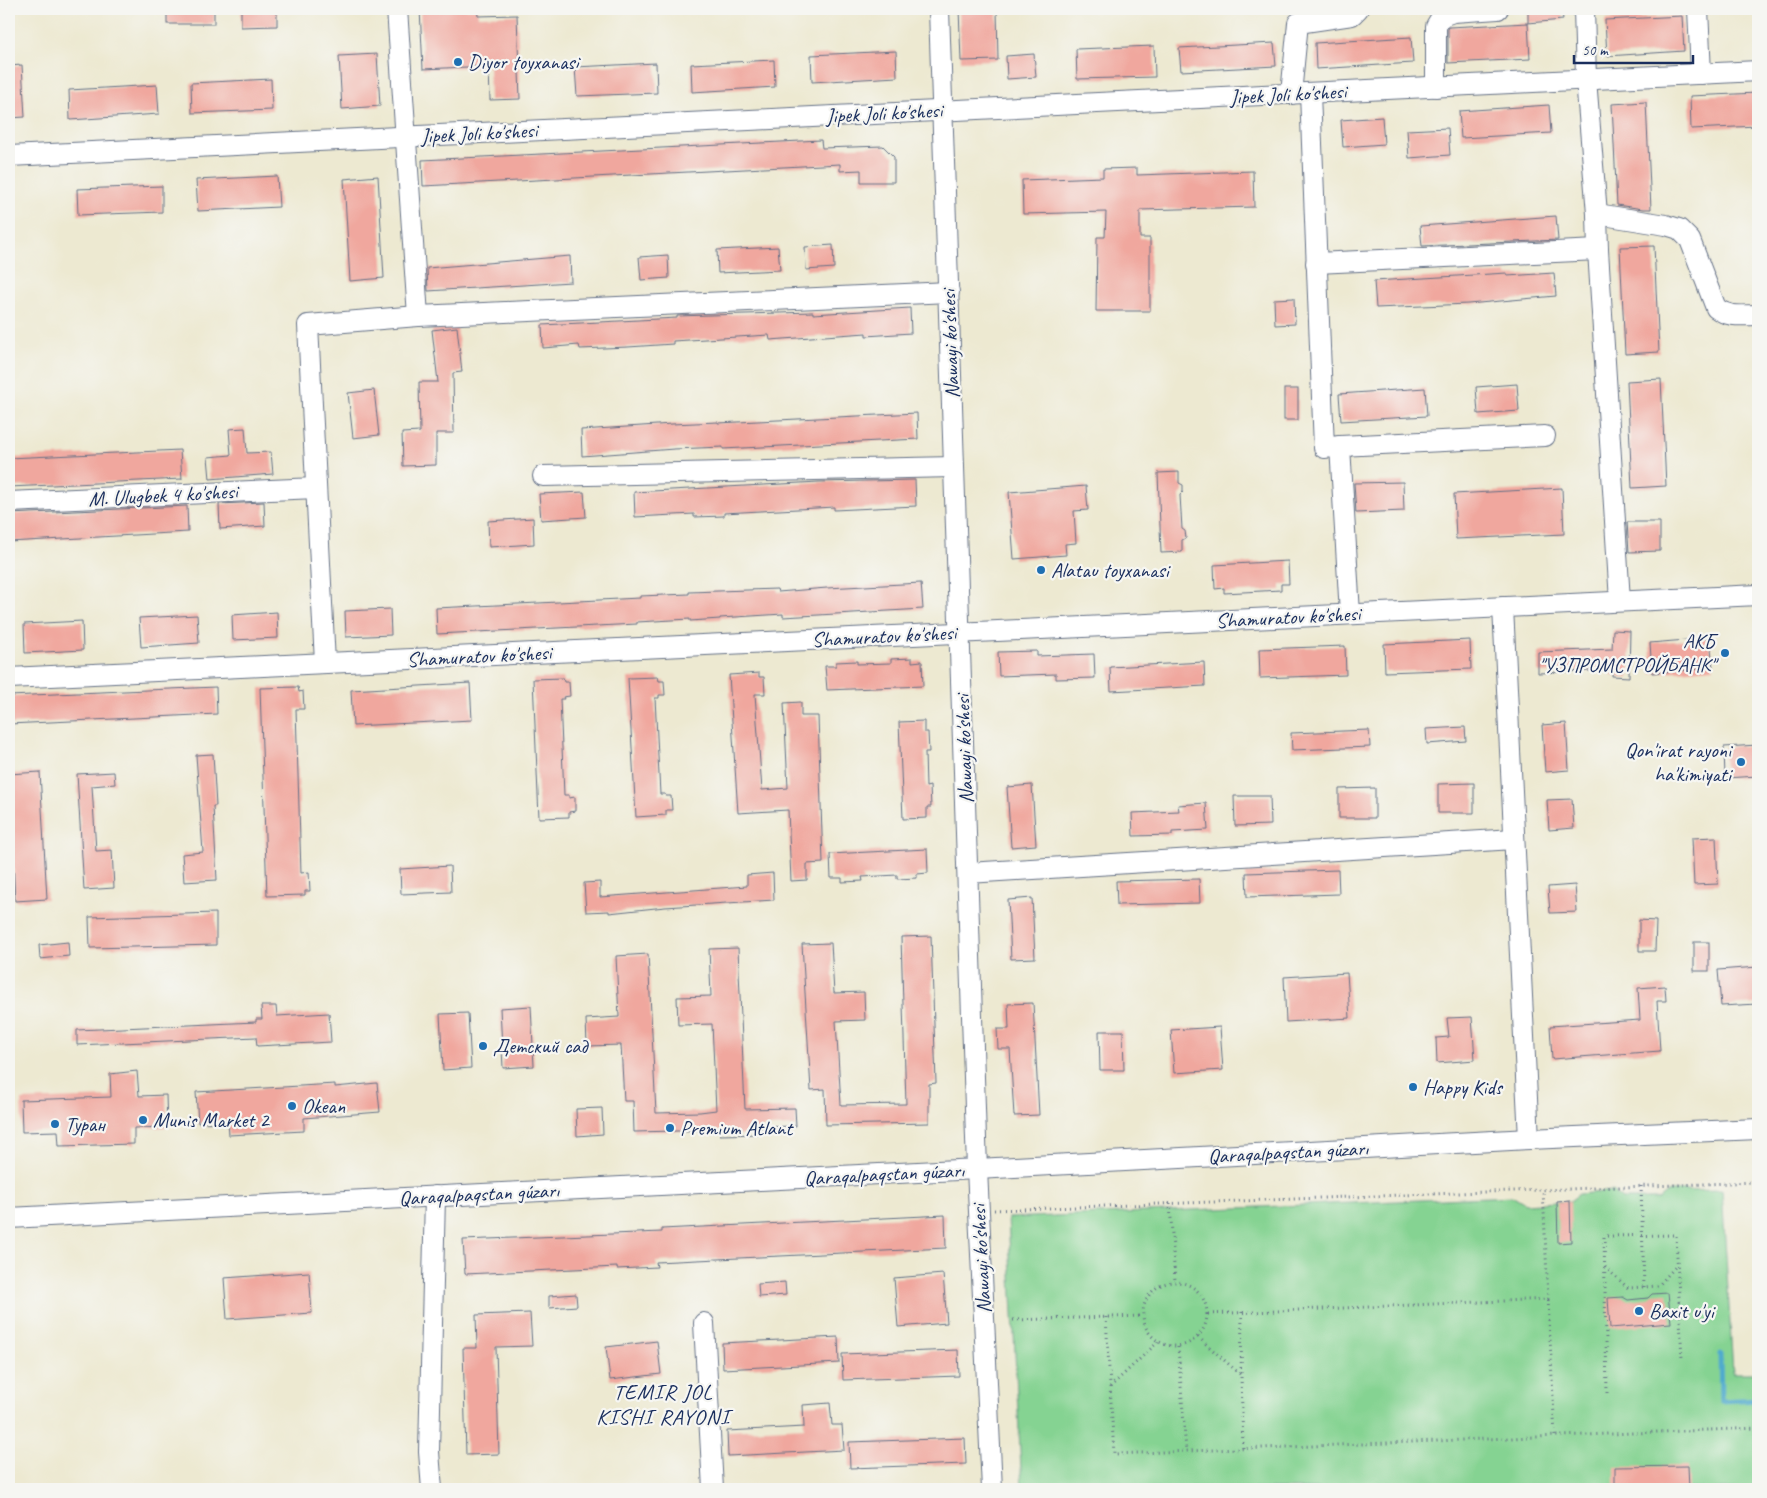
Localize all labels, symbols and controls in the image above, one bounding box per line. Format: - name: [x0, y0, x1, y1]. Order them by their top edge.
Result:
- scale bar: [1574, 32, 1693, 64]
- text: 50 m: [1582, 41, 1609, 60]
- place label: Diyor toyxanasi: [468, 49, 582, 75]
- marker: Diyor toyxanasi: [452, 56, 464, 68]
- street label: Jipek Joli ko'shesi: [1228, 78, 1350, 110]
- street label: Jipek Joli ko'shesi: [824, 97, 946, 129]
- street label: Jipek Joli ko'shesi: [419, 117, 541, 149]
- street label: Nawayi ko'shesi: [935, 286, 965, 399]
- street label: M. Ulugbek 4 ko'shesi: [88, 478, 241, 512]
- place label: Alatau toyxanasi: [1051, 557, 1172, 583]
- marker: Alatau toyxanasi: [1035, 564, 1047, 576]
- street label: Shamuratov ko'shesi: [1215, 600, 1364, 634]
- street label: Shamuratov ko'shesi: [811, 619, 960, 653]
- place label: АКБ "УЗПРОМСТРОЙБАНК": [1538, 628, 1719, 678]
- street label: Shamuratov ko'shesi: [406, 639, 555, 673]
- marker: АКБ "УЗПРОМСТРОЙБАНК": [1719, 647, 1731, 659]
- street label: Nawayi ko'shesi: [949, 691, 979, 804]
- place label: Qon'irat rayoni ha'kimiyati: [1625, 737, 1734, 787]
- marker: Qon'irat rayoni ha'kimiyati: [1735, 756, 1747, 768]
- place label: Детский сад: [493, 1033, 590, 1059]
- marker: Детский сад: [477, 1040, 489, 1052]
- place label: Happy Kids: [1423, 1074, 1504, 1100]
- marker: Happy Kids: [1407, 1081, 1419, 1093]
- place label: Okean: [302, 1093, 346, 1119]
- marker: Okean: [286, 1100, 298, 1112]
- place label: Munis Market 2: [153, 1107, 270, 1133]
- place label: Туран: [65, 1111, 106, 1137]
- marker: Munis Market 2: [137, 1114, 149, 1126]
- place label: Premium Atlant: [680, 1115, 794, 1141]
- marker: Туран: [49, 1118, 61, 1130]
- marker: Premium Atlant: [664, 1122, 676, 1134]
- street label: Qaraqalpaqstan gúzarı: [1207, 1135, 1370, 1169]
- street label: Qaraqalpaqstan gúzarı: [803, 1157, 966, 1191]
- street label: Qaraqalpaqstan gúzarı: [398, 1177, 561, 1211]
- street label: Nawayi ko'shesi: [965, 1201, 997, 1314]
- place label: Baxit u'yi: [1649, 1298, 1717, 1324]
- marker: Baxit u'yi: [1633, 1305, 1645, 1317]
- district label: TEMIR JOL KISHI RAYONI: [596, 1378, 734, 1431]

